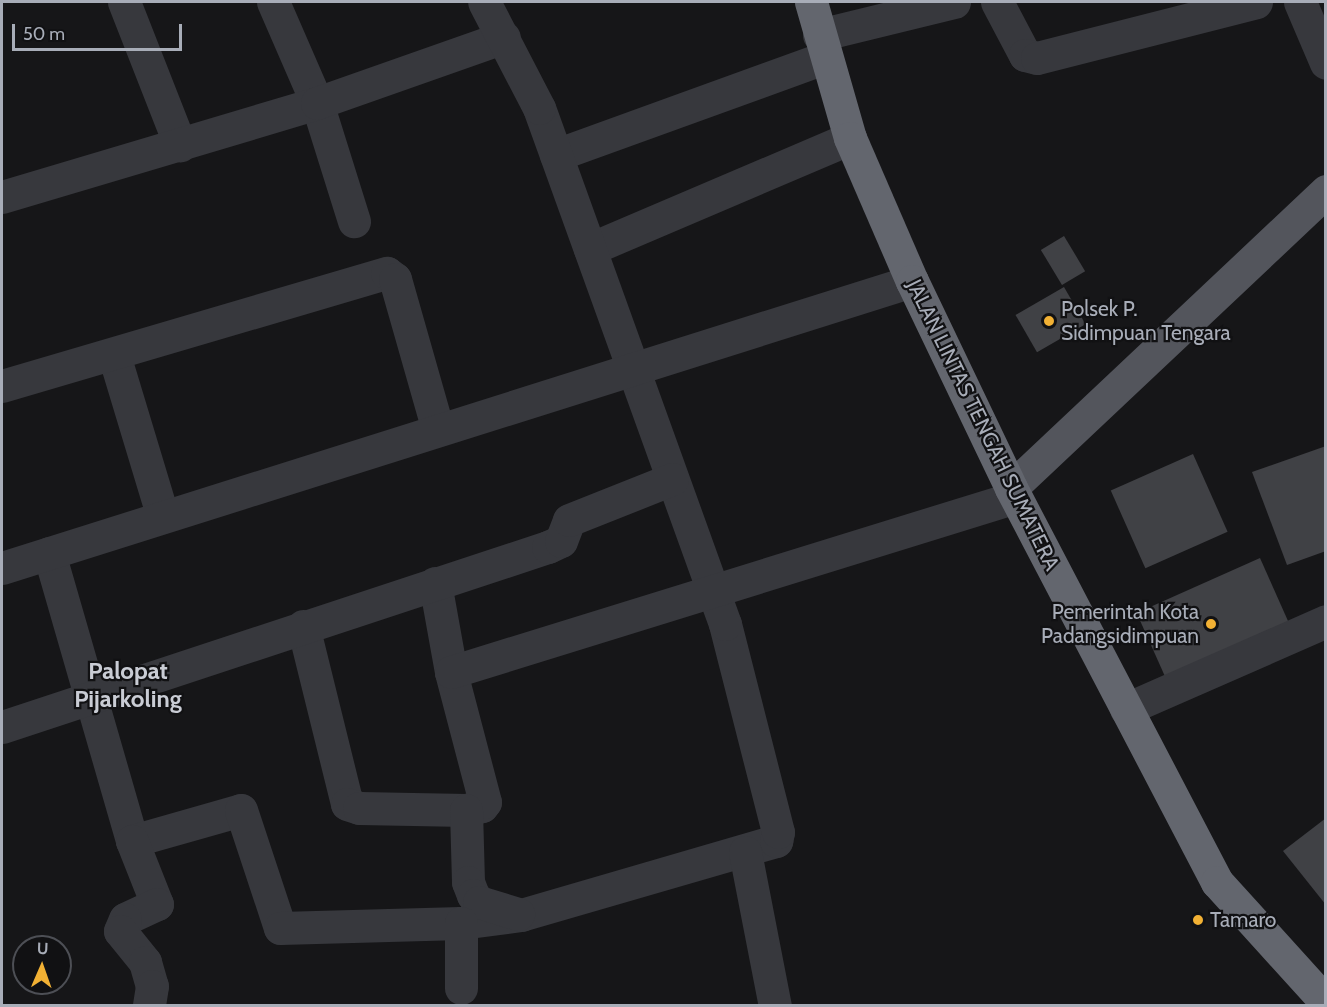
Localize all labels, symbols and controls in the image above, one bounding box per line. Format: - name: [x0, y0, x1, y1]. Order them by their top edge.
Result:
- scale bar: [15, 12, 184, 50]
- text: 50 m: [23, 23, 65, 45]
- street label: JALAN LINTAS TENGAH SUMATERA: [901, 275, 1065, 575]
- place label: Polsek P. Sidimpuan Tengara: [1061, 296, 1230, 346]
- marker: Polsek P. Sidimpuan Tengara: [1042, 314, 1056, 328]
- place label: Pemerintah Kota Padangsidimpuan: [1041, 599, 1199, 649]
- marker: Pemerintah Kota Padangsidimpuan: [1204, 617, 1218, 631]
- district label: Palopat Pijarkoling: [74, 657, 182, 713]
- place label: Tamaro: [1210, 907, 1276, 933]
- marker: Tamaro: [1191, 913, 1205, 927]
- north arrow: [12, 935, 72, 995]
- text: U: [36, 939, 49, 958]

